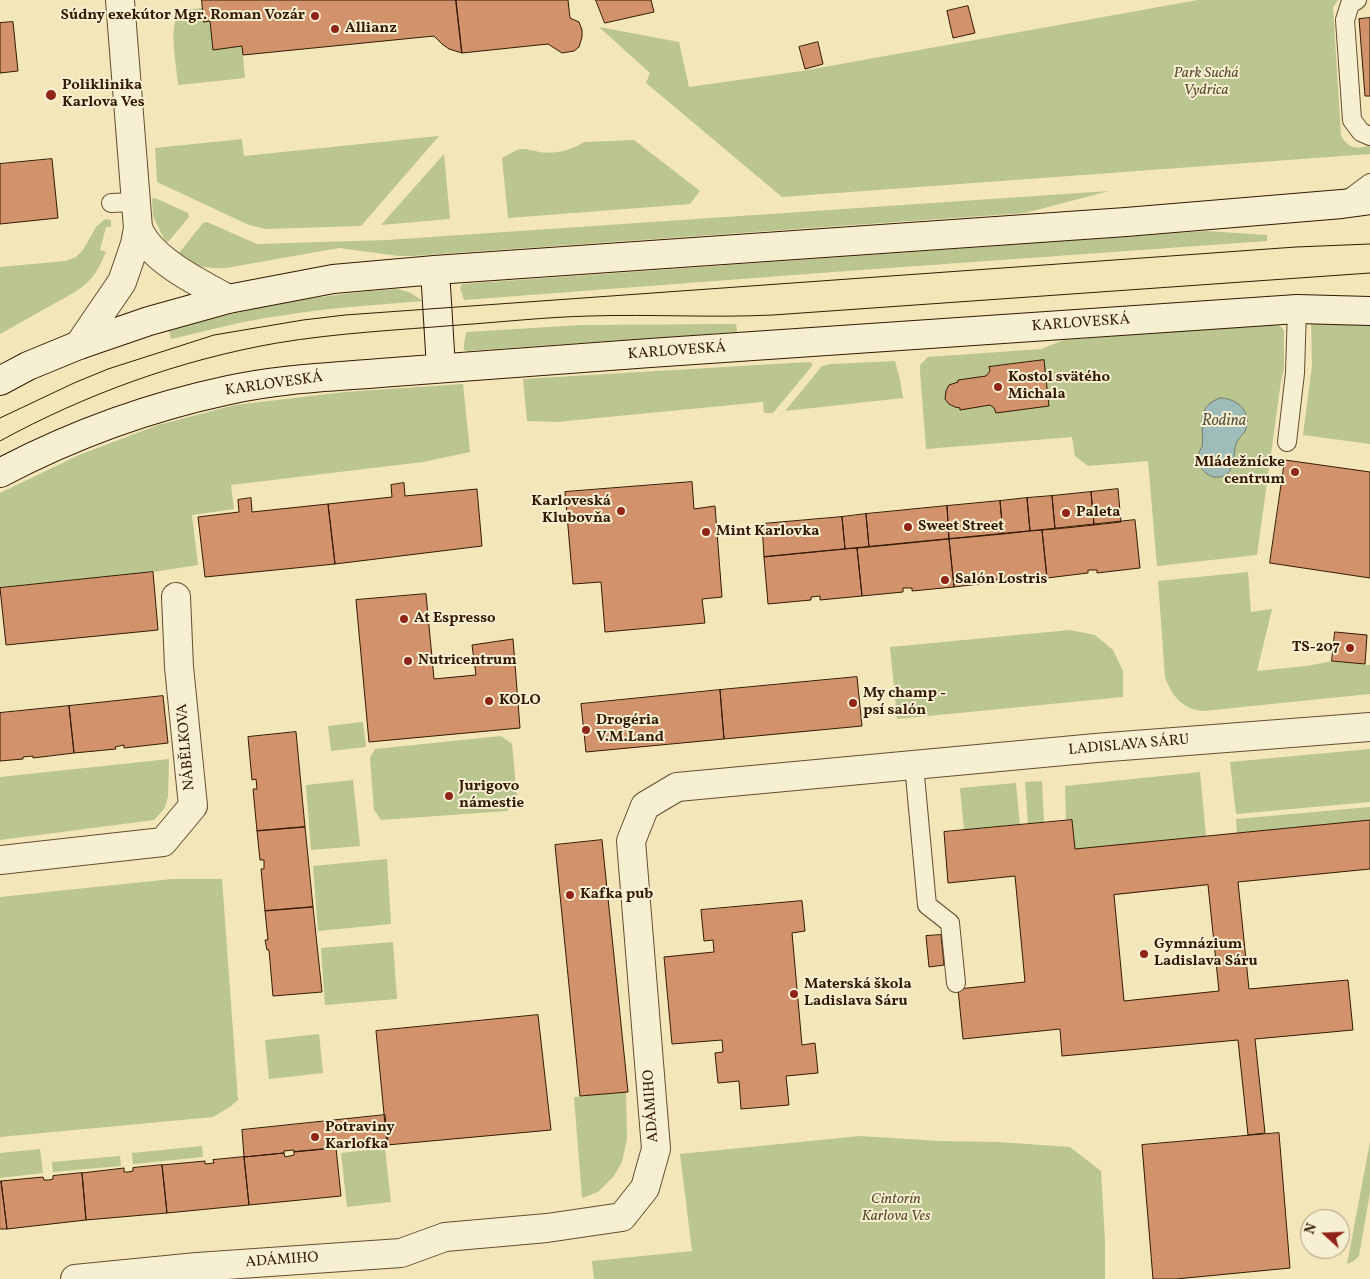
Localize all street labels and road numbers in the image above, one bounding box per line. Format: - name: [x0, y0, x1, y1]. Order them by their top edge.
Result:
- street label: KARLOVESKÁ: [1031, 312, 1131, 336]
- street label: KARLOVESKÁ: [627, 340, 727, 364]
- street label: KARLOVESKÁ: [224, 369, 324, 401]
- street label: NÁBĚLKOVA: [174, 703, 200, 791]
- street label: LADISLAVA SÁRU: [1068, 732, 1190, 760]
- street label: ADÁMIHO: [640, 1069, 664, 1143]
- street label: ADÁMIHO: [245, 1249, 319, 1273]

